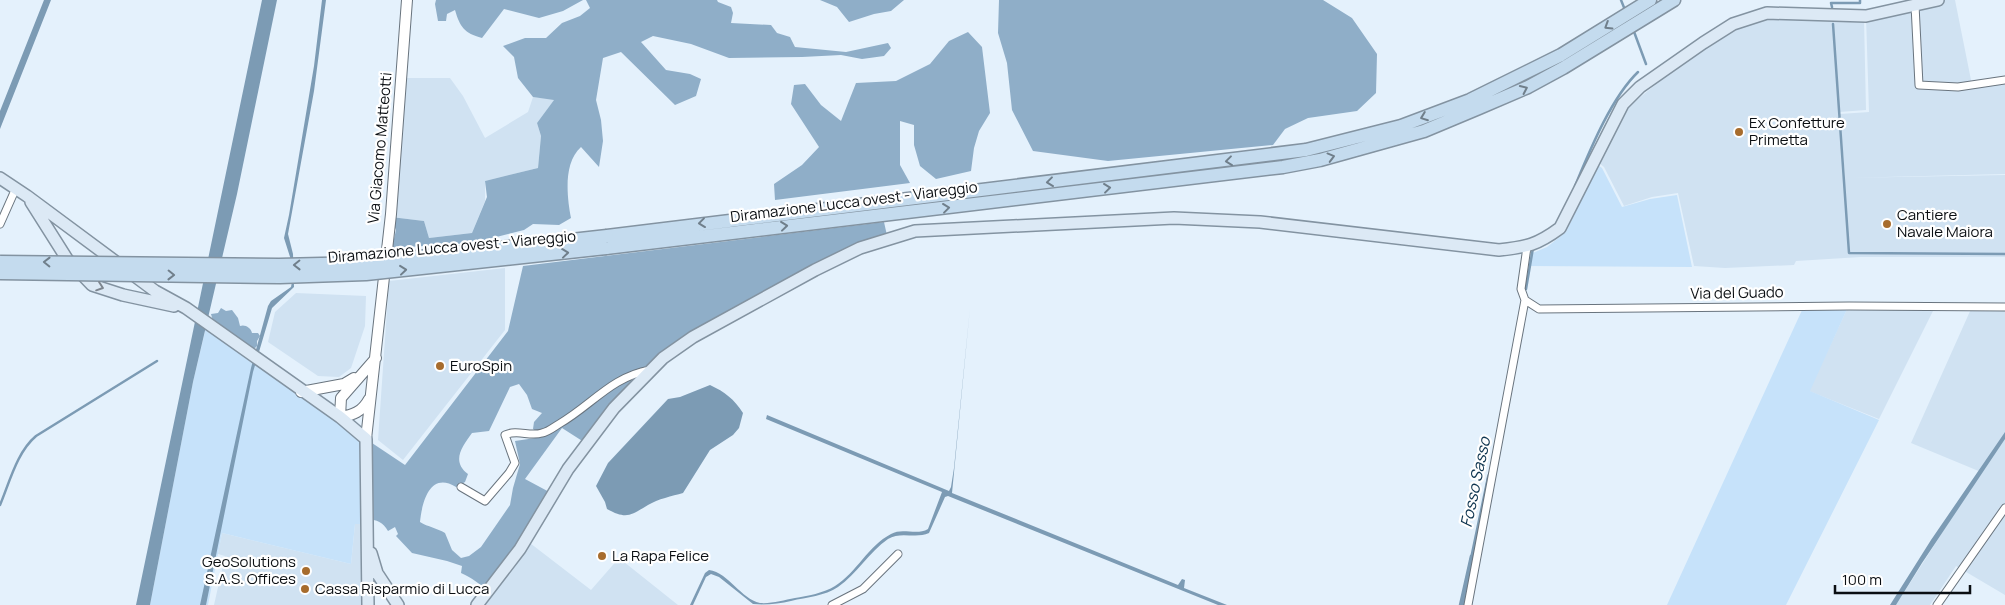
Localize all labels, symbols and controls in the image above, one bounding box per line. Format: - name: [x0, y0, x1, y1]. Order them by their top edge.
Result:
- one-way arrow: [1604, 19, 1613, 29]
- street label: Via Giacomo Matteotti: [362, 71, 397, 224]
- one-way arrow: [1519, 84, 1528, 95]
- one-way arrow: [1420, 111, 1429, 121]
- place label: Ex Confetture Primetta: [1749, 112, 1845, 150]
- marker: Ex Confetture Primetta: [1733, 126, 1745, 138]
- one-way arrow: [1327, 152, 1336, 163]
- one-way arrow: [1225, 155, 1233, 166]
- street label: Diramazione Lucca ovest - Viareggio: [729, 176, 979, 227]
- one-way arrow: [1046, 176, 1054, 187]
- one-way arrow: [1103, 183, 1111, 194]
- one-way arrow: [942, 203, 950, 214]
- place label: Cantiere Navale Maiora: [1897, 204, 1993, 242]
- one-way arrow: [697, 218, 706, 228]
- marker: Cantiere Navale Maiora: [1881, 218, 1893, 230]
- one-way arrow: [781, 221, 789, 232]
- street label: Diramazione Lucca ovest - Viareggio: [327, 225, 577, 268]
- one-way arrow: [561, 248, 569, 259]
- one-way arrow: [43, 257, 51, 268]
- one-way arrow: [293, 259, 301, 270]
- one-way arrow: [400, 265, 408, 276]
- one-way arrow: [168, 270, 175, 280]
- one-way arrow: [95, 281, 103, 291]
- street label: Via del Guado: [1690, 281, 1784, 304]
- place label: EuroSpin: [450, 355, 512, 376]
- marker: EuroSpin: [434, 360, 446, 372]
- water label: Fosso Sasso: [1455, 433, 1496, 529]
- place label: La Rapa Felice: [612, 545, 709, 566]
- marker: La Rapa Felice: [596, 550, 608, 562]
- place label: GeoSolutions S.A.S. Offices: [202, 551, 296, 589]
- scale bar: [1835, 562, 1970, 594]
- marker: GeoSolutions S.A.S. Offices: [300, 565, 312, 577]
- text: 100 m: [1842, 569, 1882, 590]
- place label: Cassa Risparmio di Lucca: [315, 578, 489, 599]
- marker: Cassa Risparmio di Lucca: [299, 583, 311, 595]

